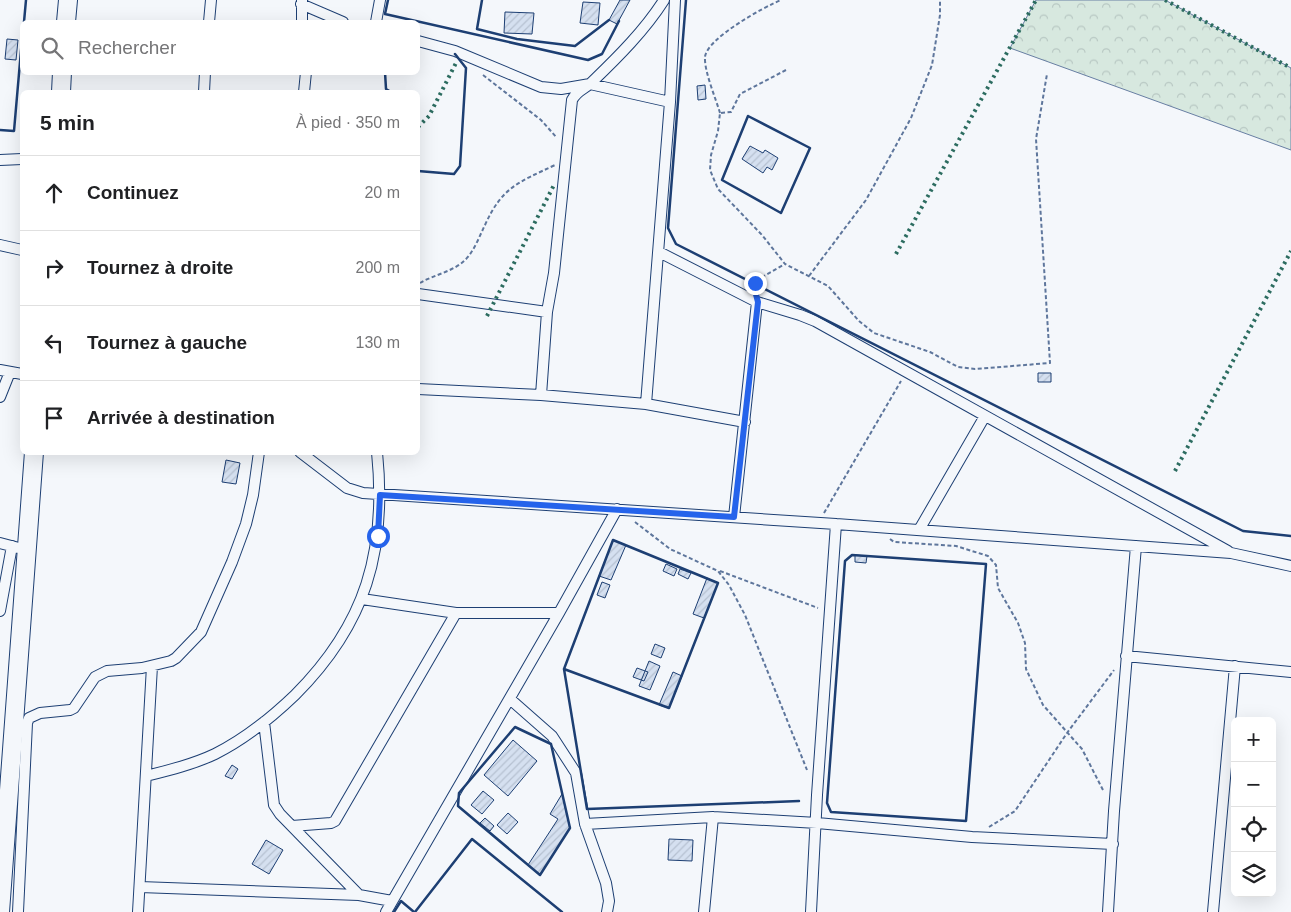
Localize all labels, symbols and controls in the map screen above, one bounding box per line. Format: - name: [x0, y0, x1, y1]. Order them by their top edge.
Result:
- search box: [20, 20, 420, 75]
- icon: search: [38, 34, 66, 62]
- text: Rechercher: [78, 37, 176, 58]
- text: 5 min: [40, 111, 95, 134]
- text: À pied · 350 m: [296, 114, 400, 131]
- icon: ahead: [40, 179, 68, 207]
- text: Continuez: [87, 182, 179, 203]
- text: 20 m: [364, 184, 400, 201]
- icon: right: [40, 254, 68, 282]
- text: Tournez à droite: [87, 257, 233, 278]
- text: 200 m: [356, 259, 400, 276]
- route end: [744, 272, 767, 295]
- icon: left: [40, 329, 68, 357]
- text: Tournez à gauche: [87, 332, 247, 353]
- text: 130 m: [356, 334, 400, 351]
- icon: arrive: [40, 404, 68, 432]
- text: Arrivée à destination: [87, 407, 275, 428]
- route start: [367, 525, 390, 548]
- map controls: [1231, 717, 1276, 897]
- button: +: [1231, 717, 1276, 762]
- button: −: [1231, 762, 1276, 807]
- button: locate: [1231, 807, 1276, 852]
- button: layers: [1231, 852, 1276, 897]

